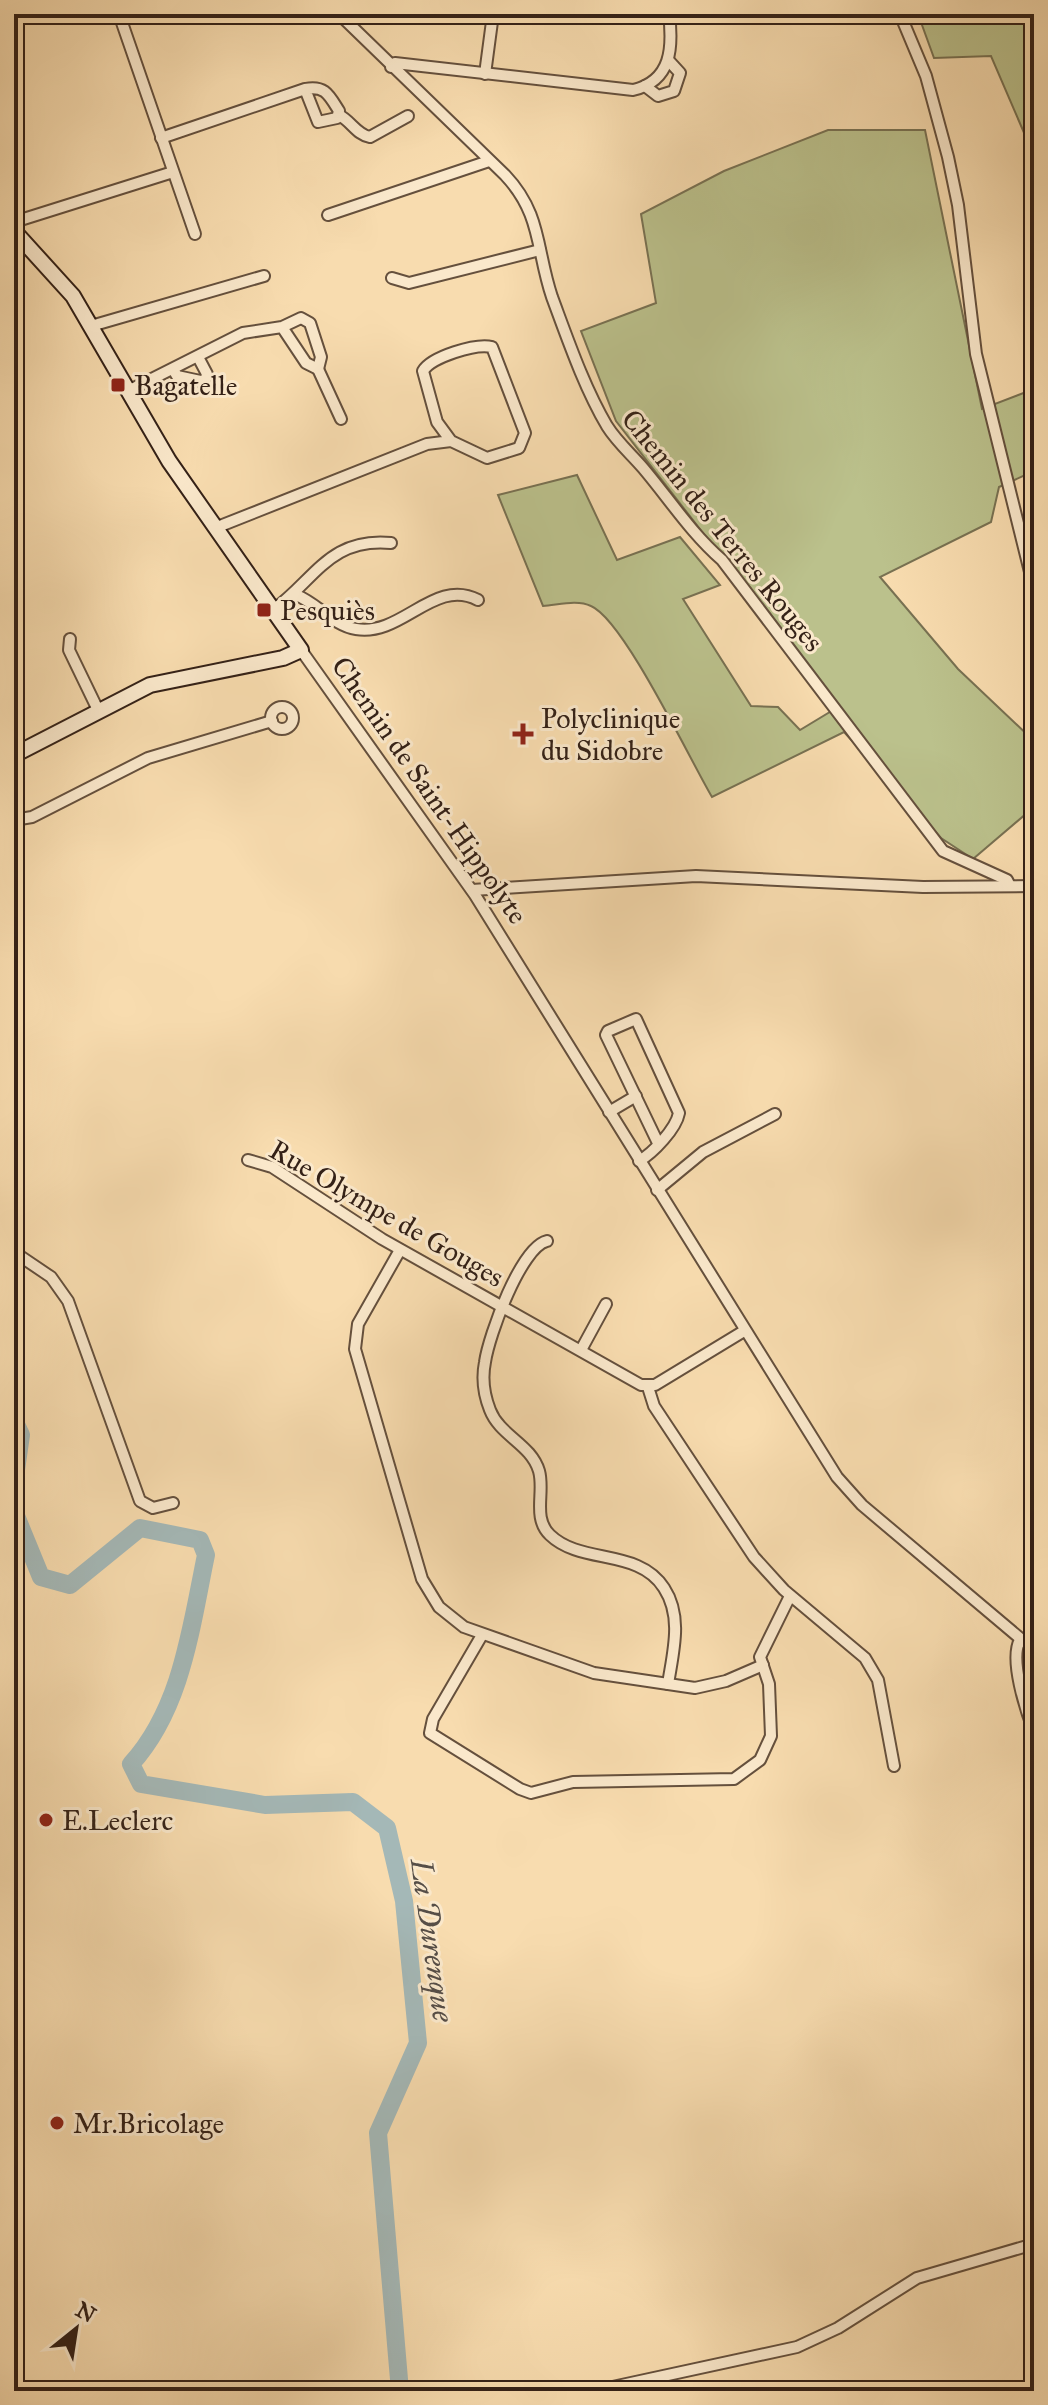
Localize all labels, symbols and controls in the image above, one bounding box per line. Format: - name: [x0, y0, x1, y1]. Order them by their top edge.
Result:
- place label: Bagatelle: [134, 368, 238, 403]
- marker: Bagatelle: [109, 376, 127, 394]
- street label: Chemin des Terres Rouges: [614, 402, 831, 658]
- place label: Pesquiès: [280, 593, 375, 628]
- marker: Pesquiès: [255, 601, 273, 619]
- street label: Chemin de Saint-Hippolyte: [324, 650, 535, 931]
- place label: Polyclinique du Sidobre: [541, 701, 680, 768]
- marker: Polyclinique du Sidobre: [512, 723, 534, 745]
- street label: Rue Olympe de Gouges: [263, 1132, 510, 1295]
- place label: E.Leclerc: [62, 1803, 173, 1838]
- marker: E.Leclerc: [37, 1811, 55, 1829]
- water label: La Durenque: [402, 1854, 461, 2025]
- place label: Mr.Bricolage: [73, 2106, 224, 2141]
- marker: Mr.Bricolage: [48, 2114, 66, 2132]
- north arrow: [36, 2289, 116, 2369]
- text: N: [71, 2296, 101, 2329]

